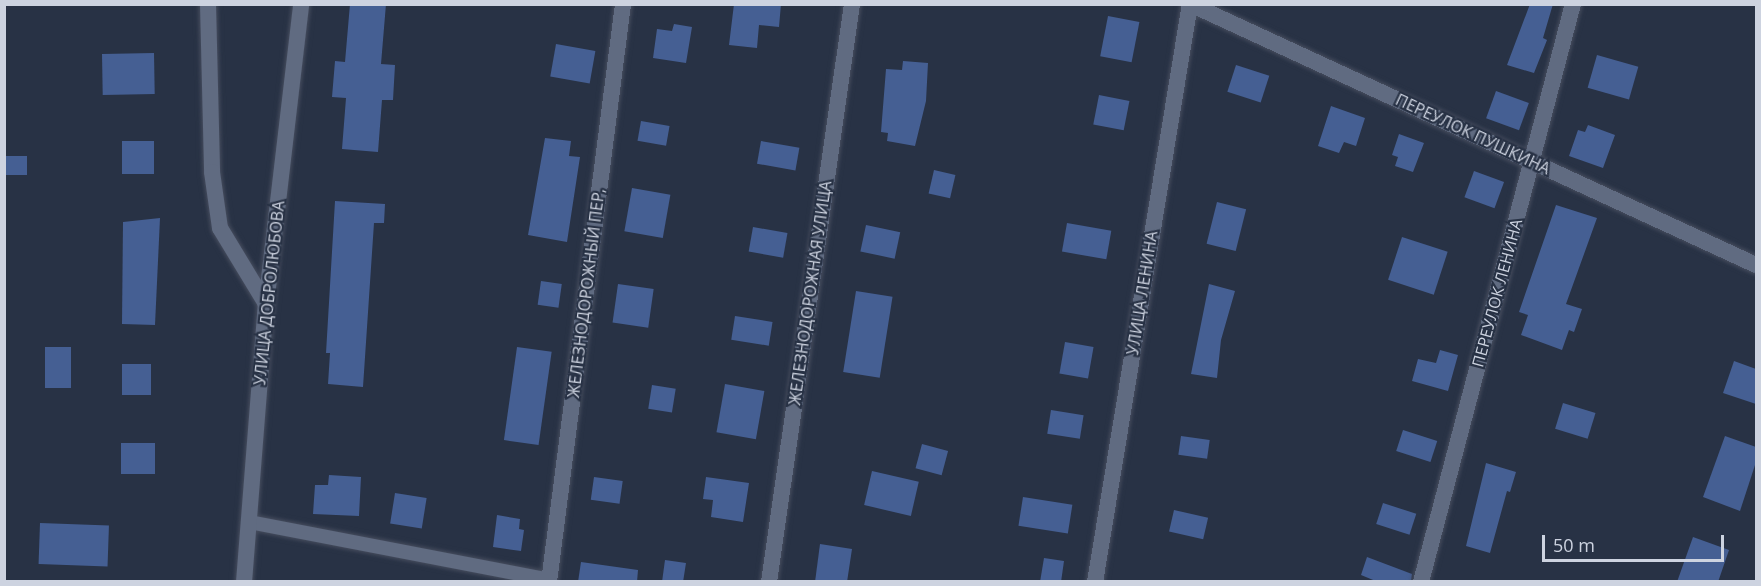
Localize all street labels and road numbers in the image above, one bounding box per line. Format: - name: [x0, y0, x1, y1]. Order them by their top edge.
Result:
- street label: ПЕРЕУЛОК ПУШКИНА: [1393, 90, 1553, 178]
- street label: ЖЕЛЕЗНОДОРОЖНАЯ УЛИЦА: [785, 180, 835, 406]
- street label: ЖЕЛЕЗНОДОРОЖНЫЙ ПЕР,: [564, 187, 608, 399]
- street label: УЛИЦА ДОБРОЛЮБОВА: [250, 200, 288, 386]
- street label: ПЕРЕУЛОК ЛЕНИНА: [1468, 217, 1526, 369]
- street label: УЛИЦА ЛЕНИНА: [1123, 230, 1161, 356]

